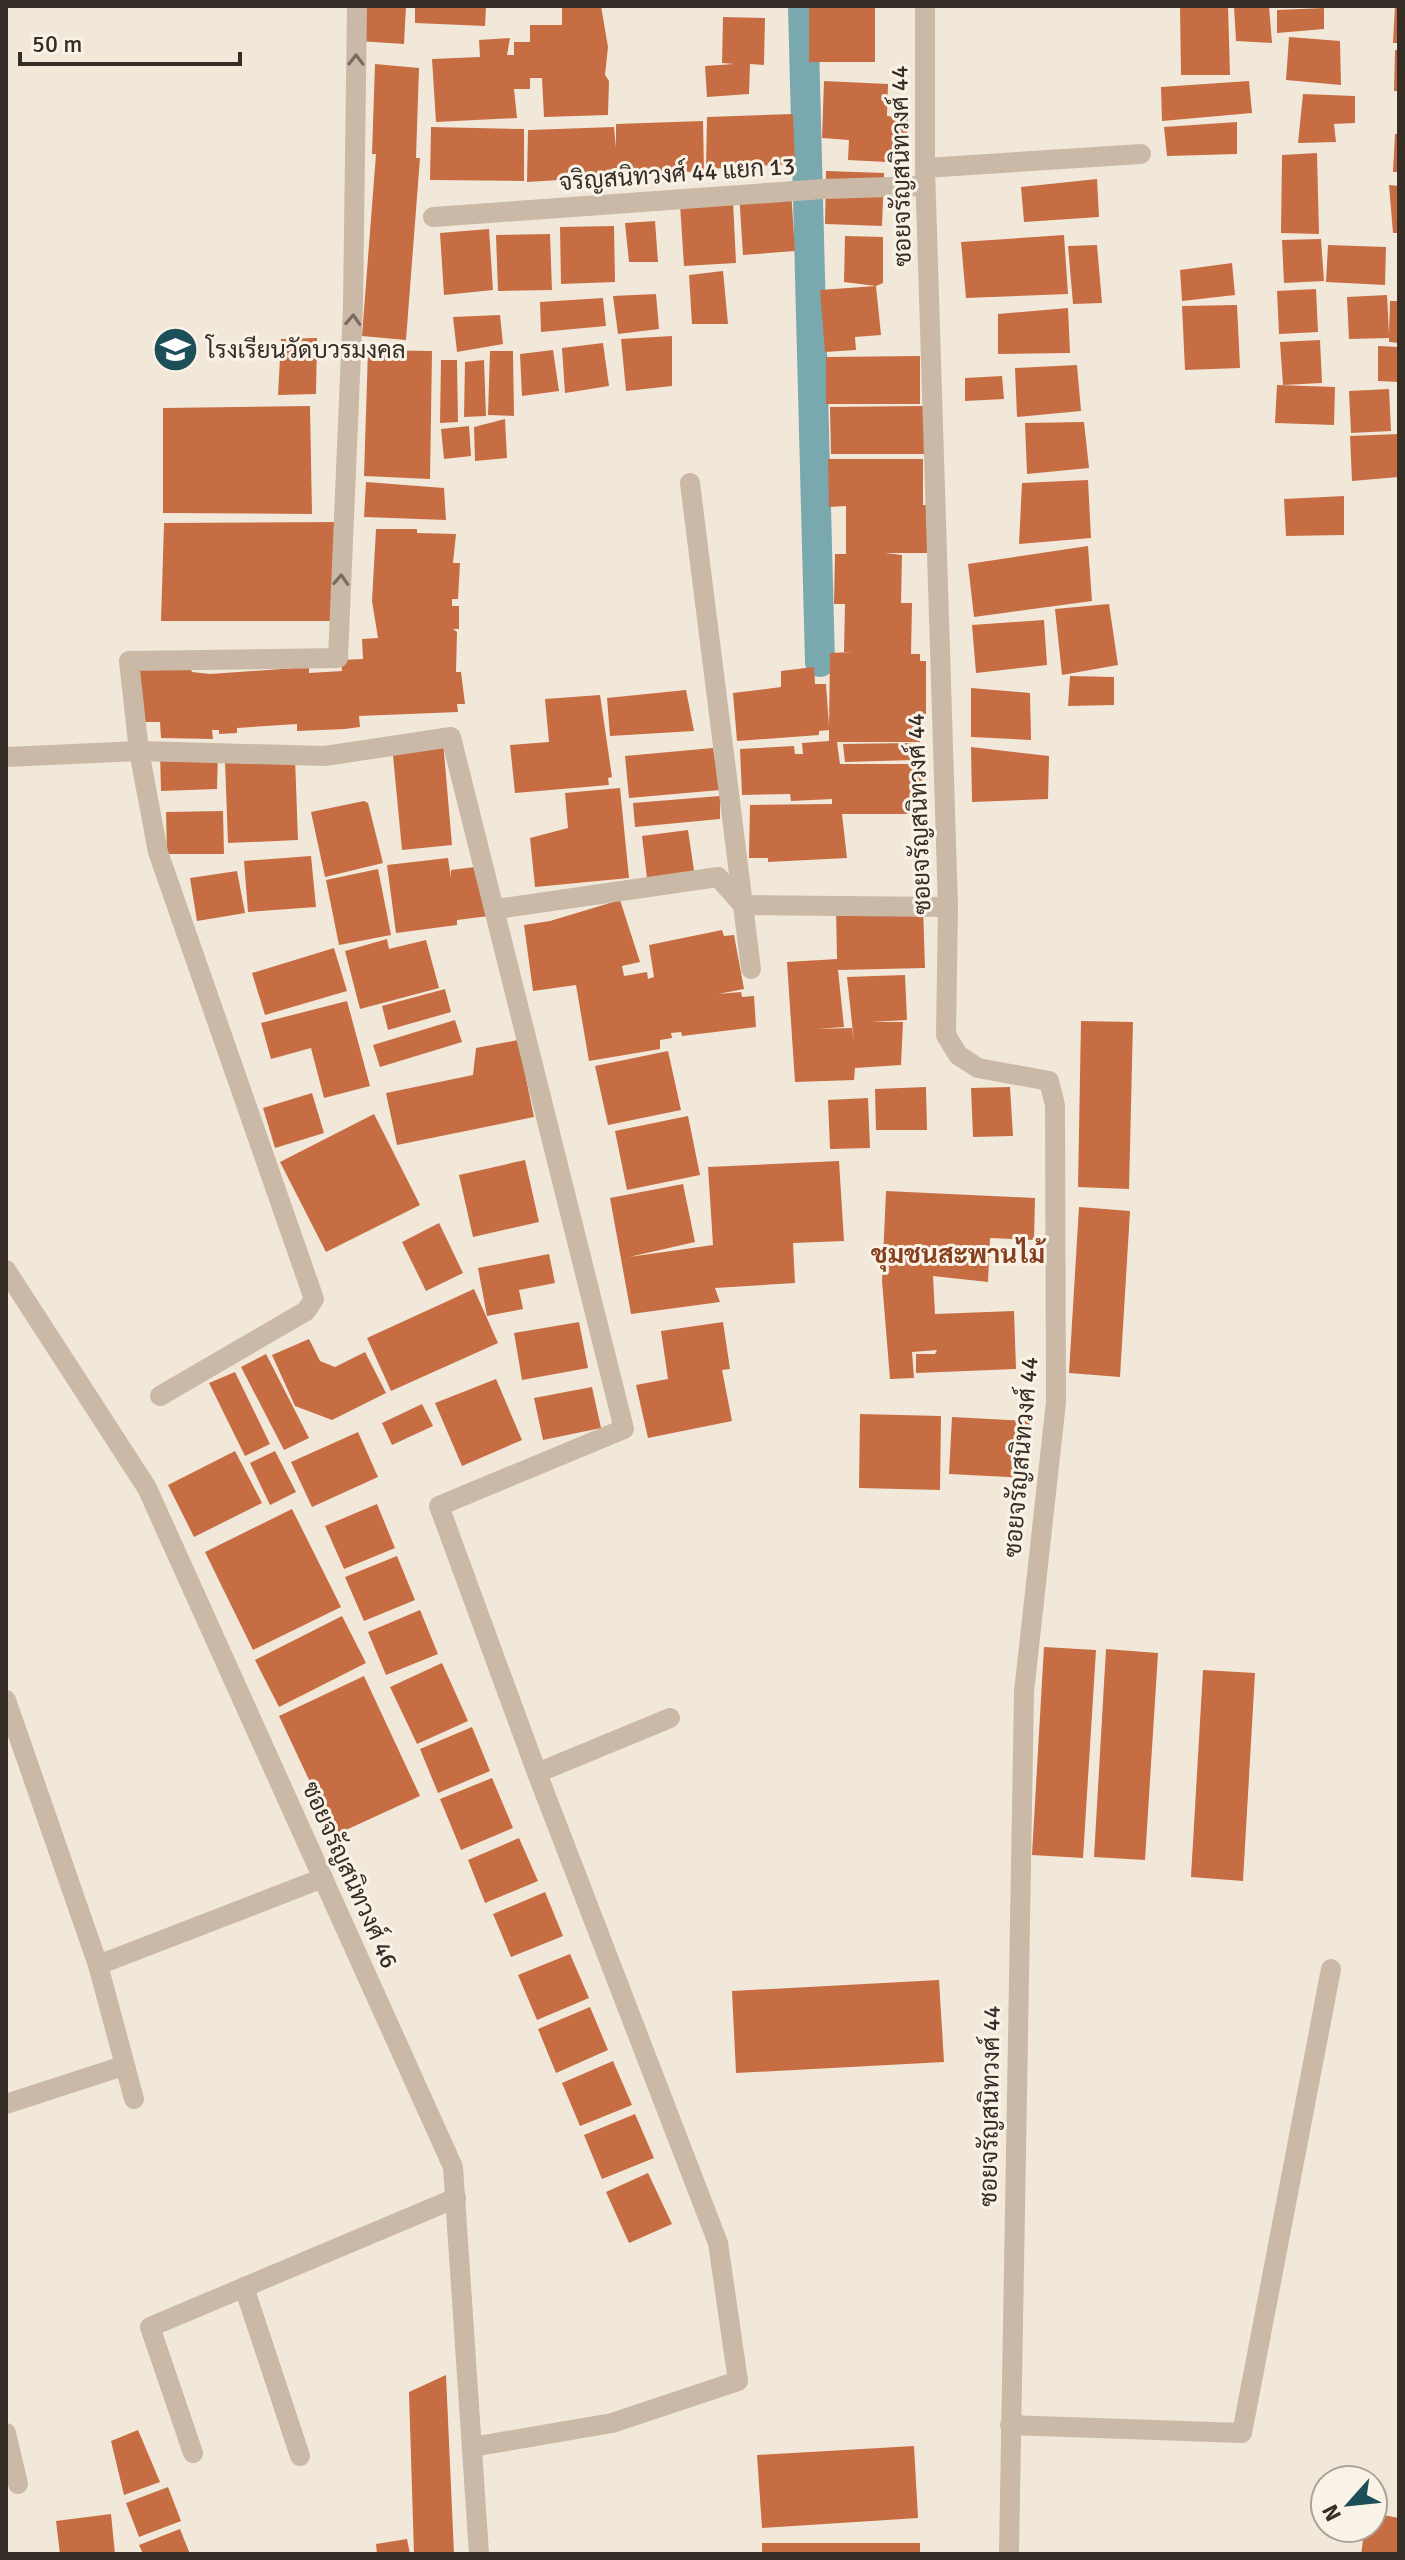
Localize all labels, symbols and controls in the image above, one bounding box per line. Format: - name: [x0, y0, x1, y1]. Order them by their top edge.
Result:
- scale bar: [20, 16, 240, 66]
- text: 50 m: [32, 29, 82, 59]
- one-way arrow: [347, 53, 365, 66]
- street label: ซอยจรัญสนิทวงศ์ 44: [883, 65, 918, 267]
- street label: จริญสนิทวงศ์ 44 แยก 13: [558, 150, 796, 197]
- one-way arrow: [344, 313, 361, 326]
- school or university icon: โรงเรียนวัดบวรมงคล: [151, 326, 199, 374]
- place label: โรงเรียนวัดบวรมงคล: [204, 334, 406, 365]
- one-way arrow: [332, 573, 349, 586]
- street label: ซอยจรัญสนิทวงศ์ 44: [899, 713, 938, 915]
- district label: ชุมชนสะพานไม้: [871, 1237, 1046, 1272]
- street label: ซอยจรัญสนิทวงศ์ 44: [996, 1355, 1045, 1559]
- street label: ซอยจรัญสนิทวงศ์ 46: [295, 1777, 406, 1973]
- street label: ซอยจรัญสนิทวงศ์ 44: [972, 2005, 1007, 2207]
- north arrow: [1309, 2464, 1389, 2544]
- text: N: [1316, 2500, 1347, 2526]

